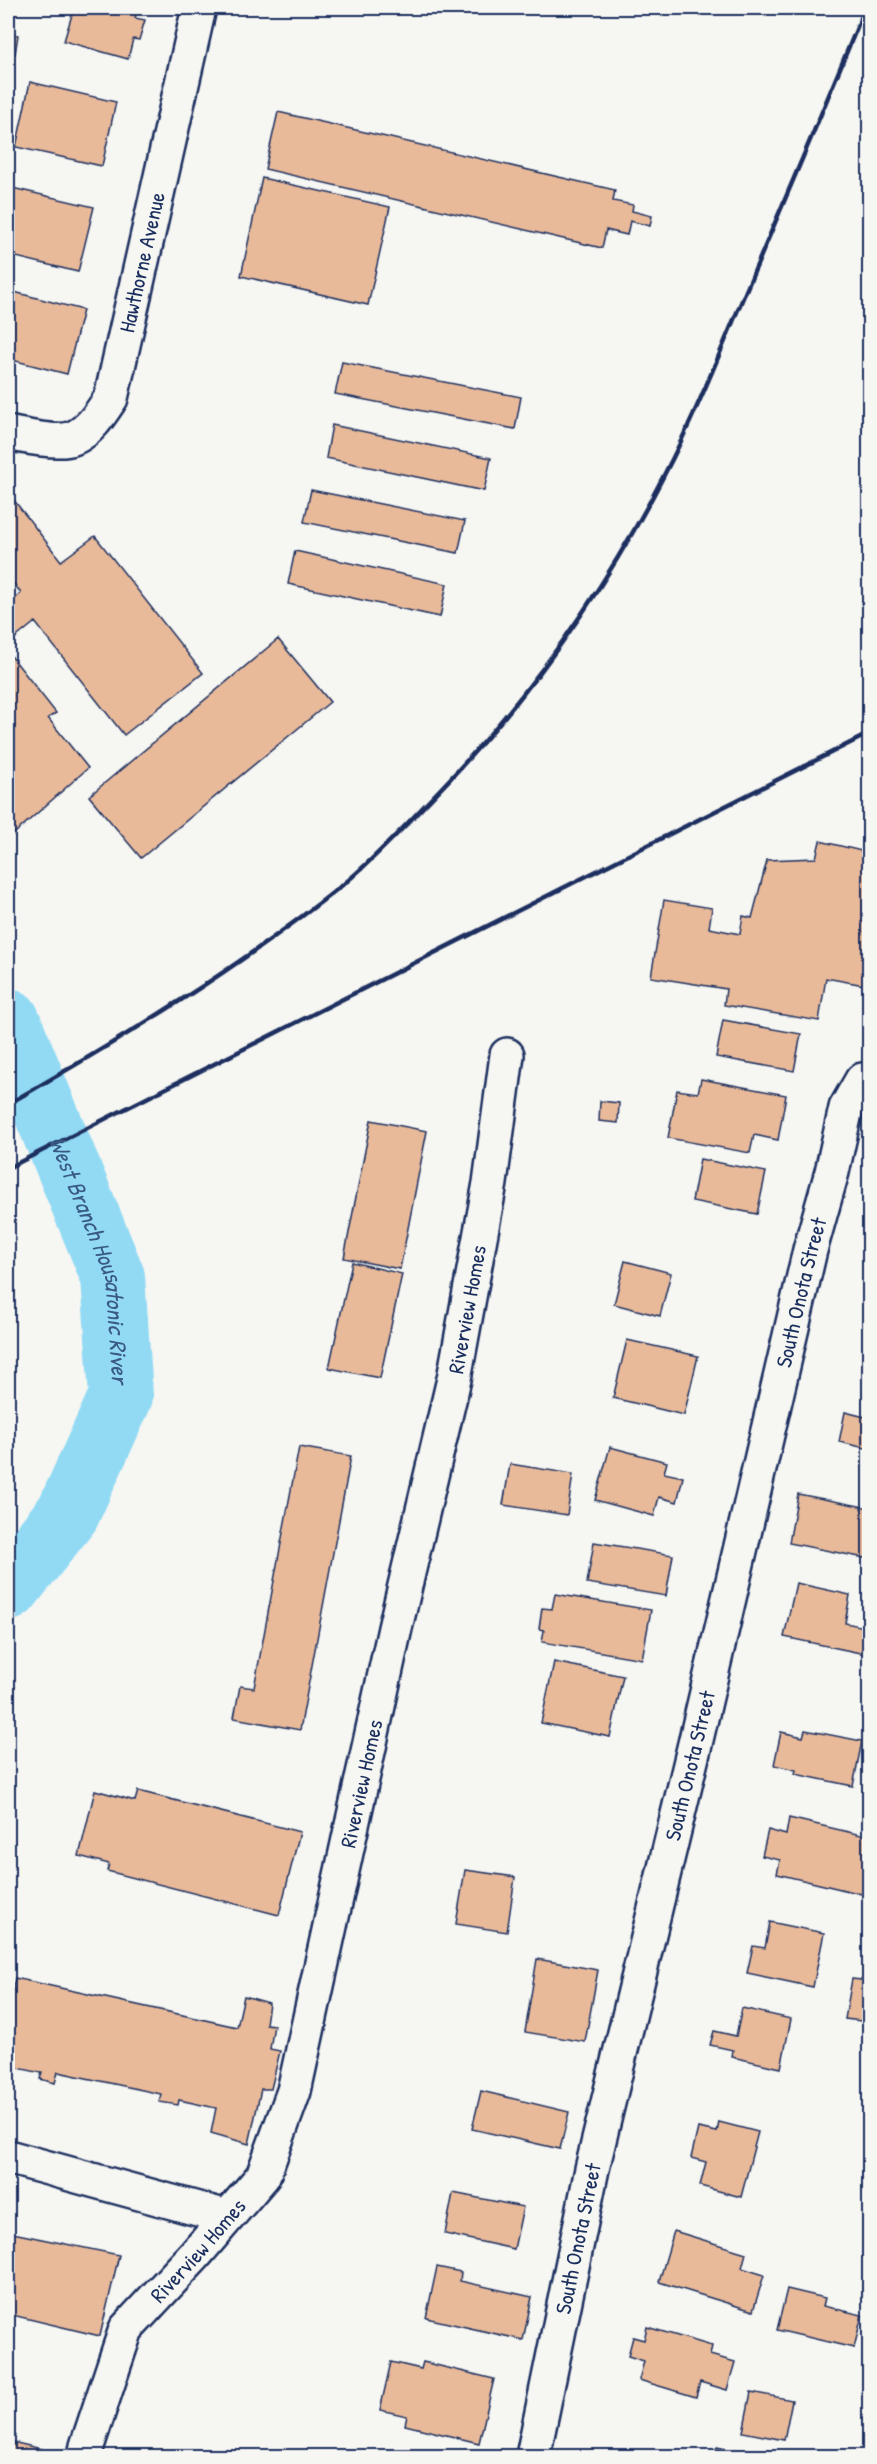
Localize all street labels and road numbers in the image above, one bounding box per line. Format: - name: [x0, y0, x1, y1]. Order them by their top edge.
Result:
- street label: Hawthorne Avenue: [111, 189, 172, 335]
- street label: South Onota Street: [768, 1214, 834, 1370]
- street label: Riverview Homes: [440, 1243, 493, 1376]
- street label: South Onota Street: [657, 1687, 722, 1844]
- street label: Riverview Homes: [333, 1717, 390, 1850]
- street label: South Onota Street: [548, 2160, 608, 2317]
- street label: Riverview Homes: [143, 2192, 252, 2309]

